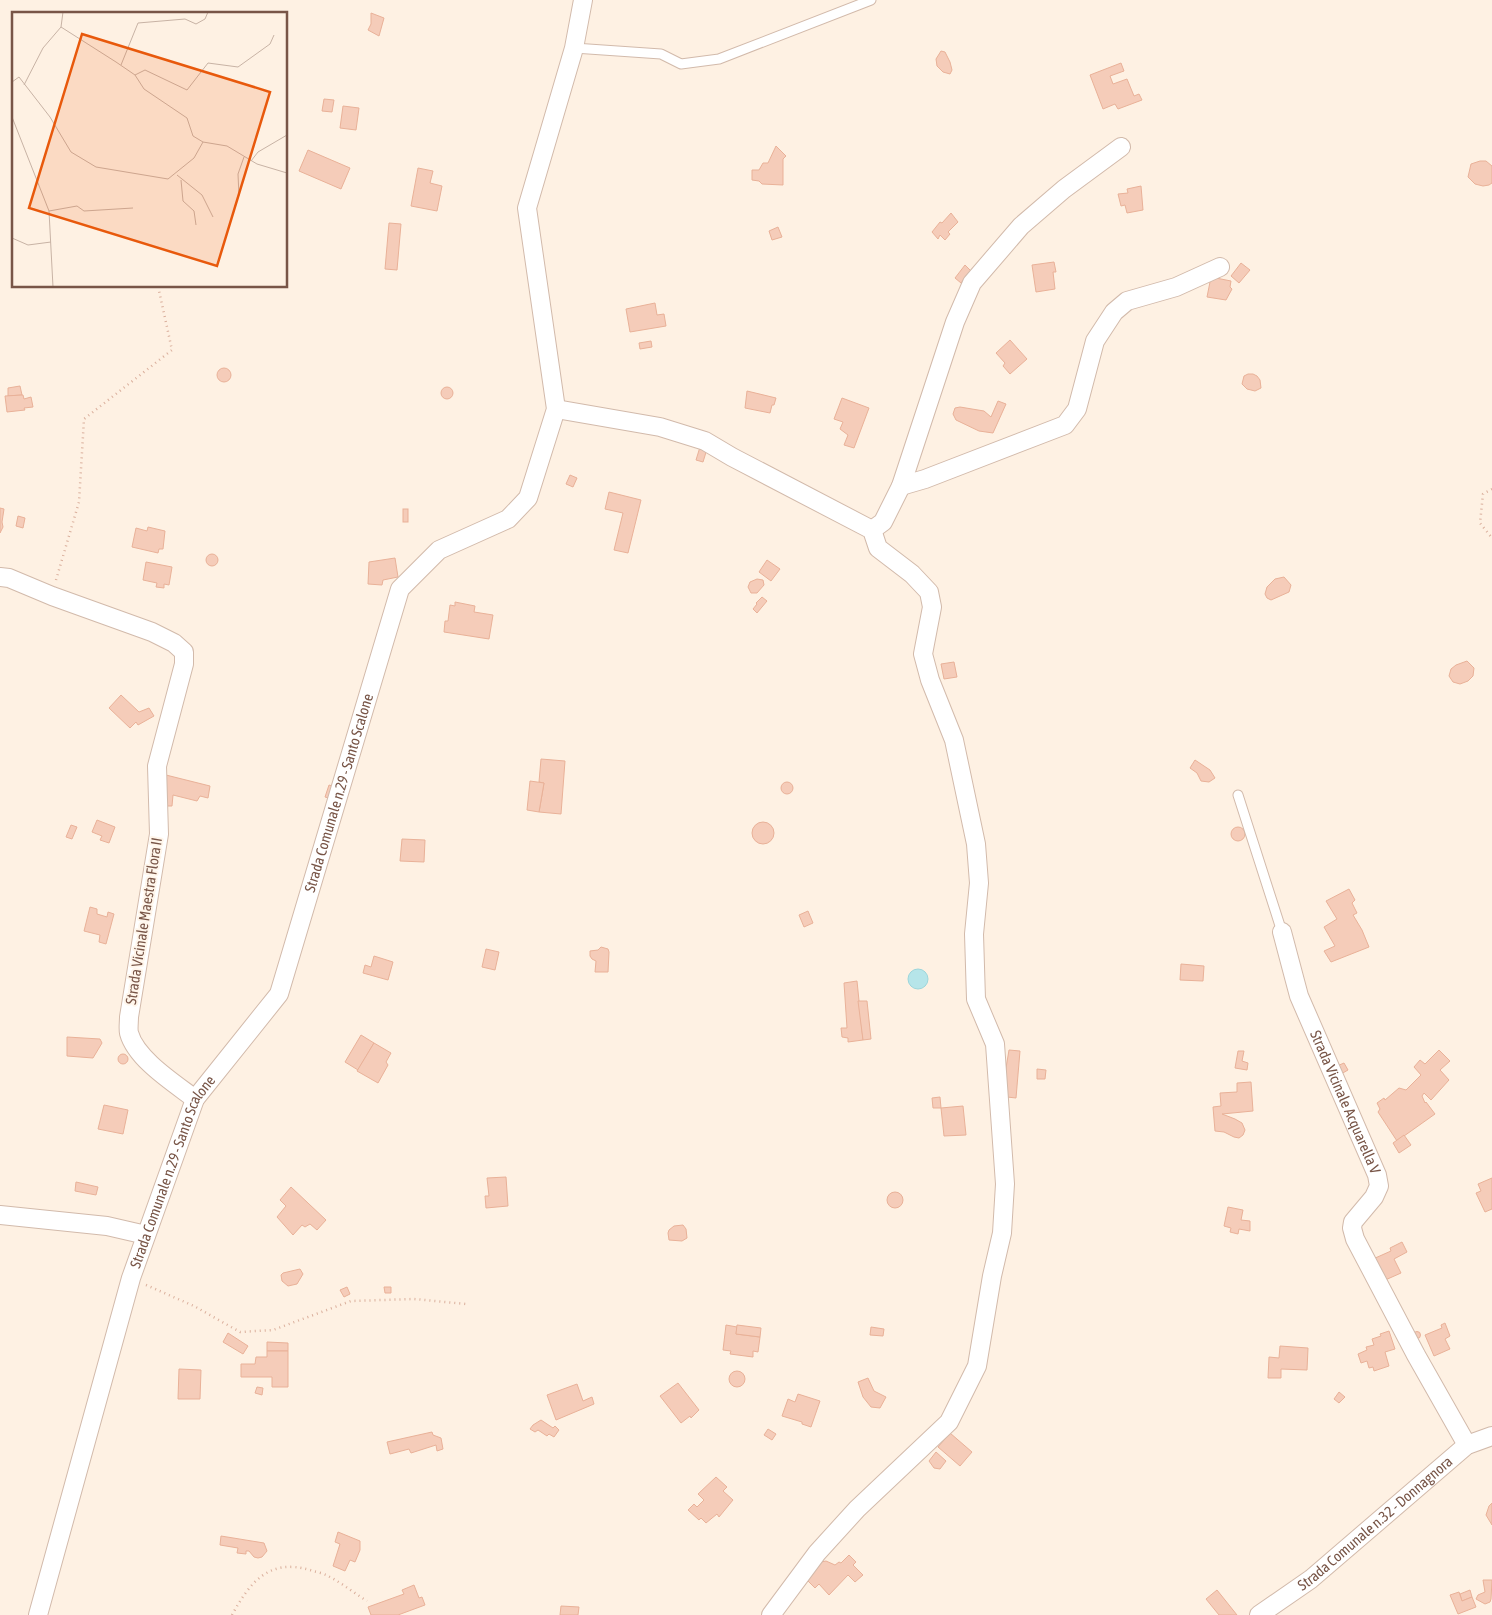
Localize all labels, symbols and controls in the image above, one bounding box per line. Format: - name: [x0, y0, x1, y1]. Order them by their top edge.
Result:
- inset map: [12, 12, 288, 288]
- street label: Strada Comunale n.29 - Santo Scalone: [301, 691, 376, 894]
- street label: Strada Vicinale Maestra Flora II: [122, 836, 165, 1006]
- street label: Strada Vicinale Acquarella V: [1307, 1028, 1385, 1177]
- street label: Strada Comunale n.29 - Santo Scalone: [126, 1072, 219, 1270]
- street label: Strada Comunale n.32 - Donnagnora: [1294, 1453, 1456, 1594]

